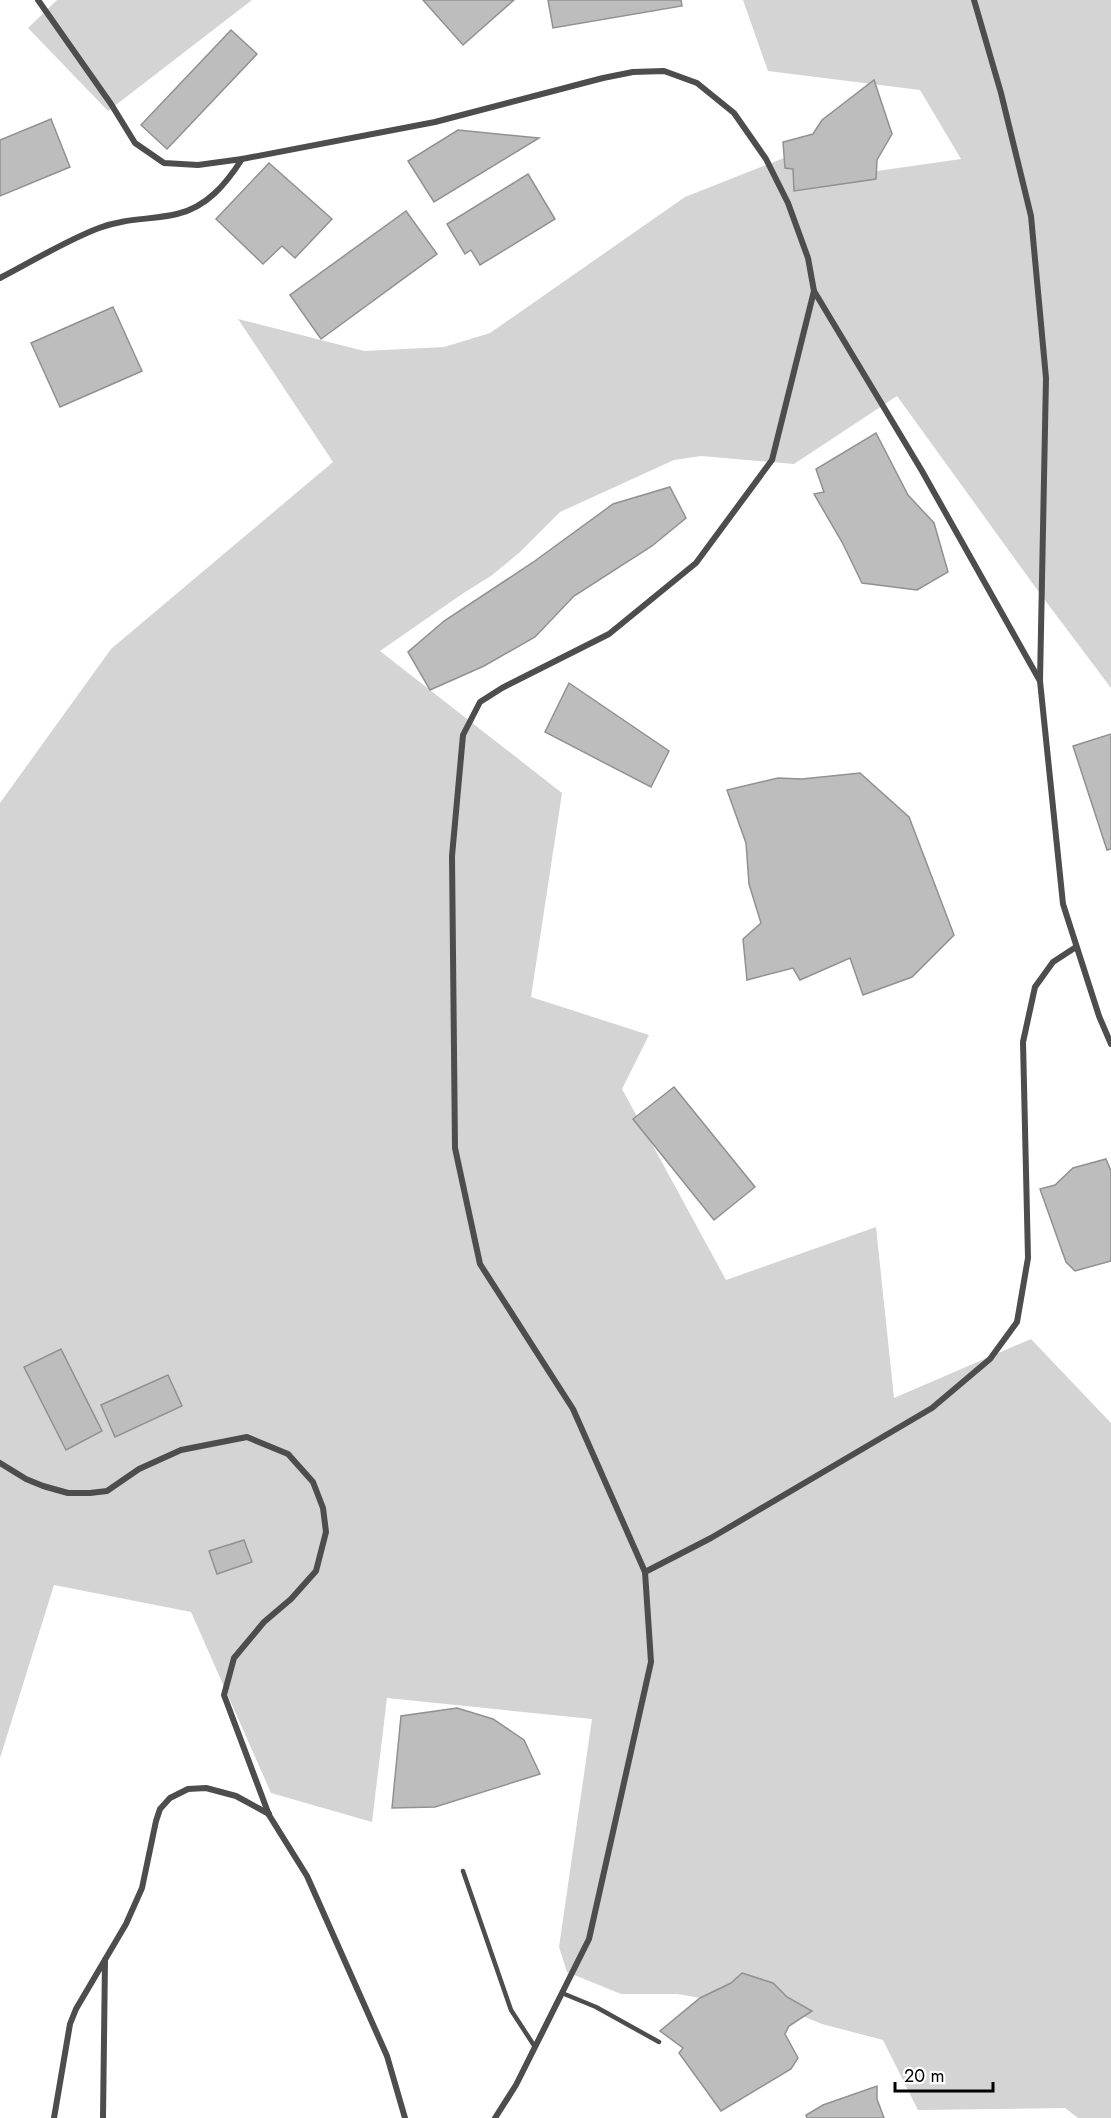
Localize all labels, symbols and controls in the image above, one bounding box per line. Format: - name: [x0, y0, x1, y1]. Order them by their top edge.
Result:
- scale bar: [895, 2055, 992, 2093]
- text: 20 m: [904, 2063, 944, 2089]

